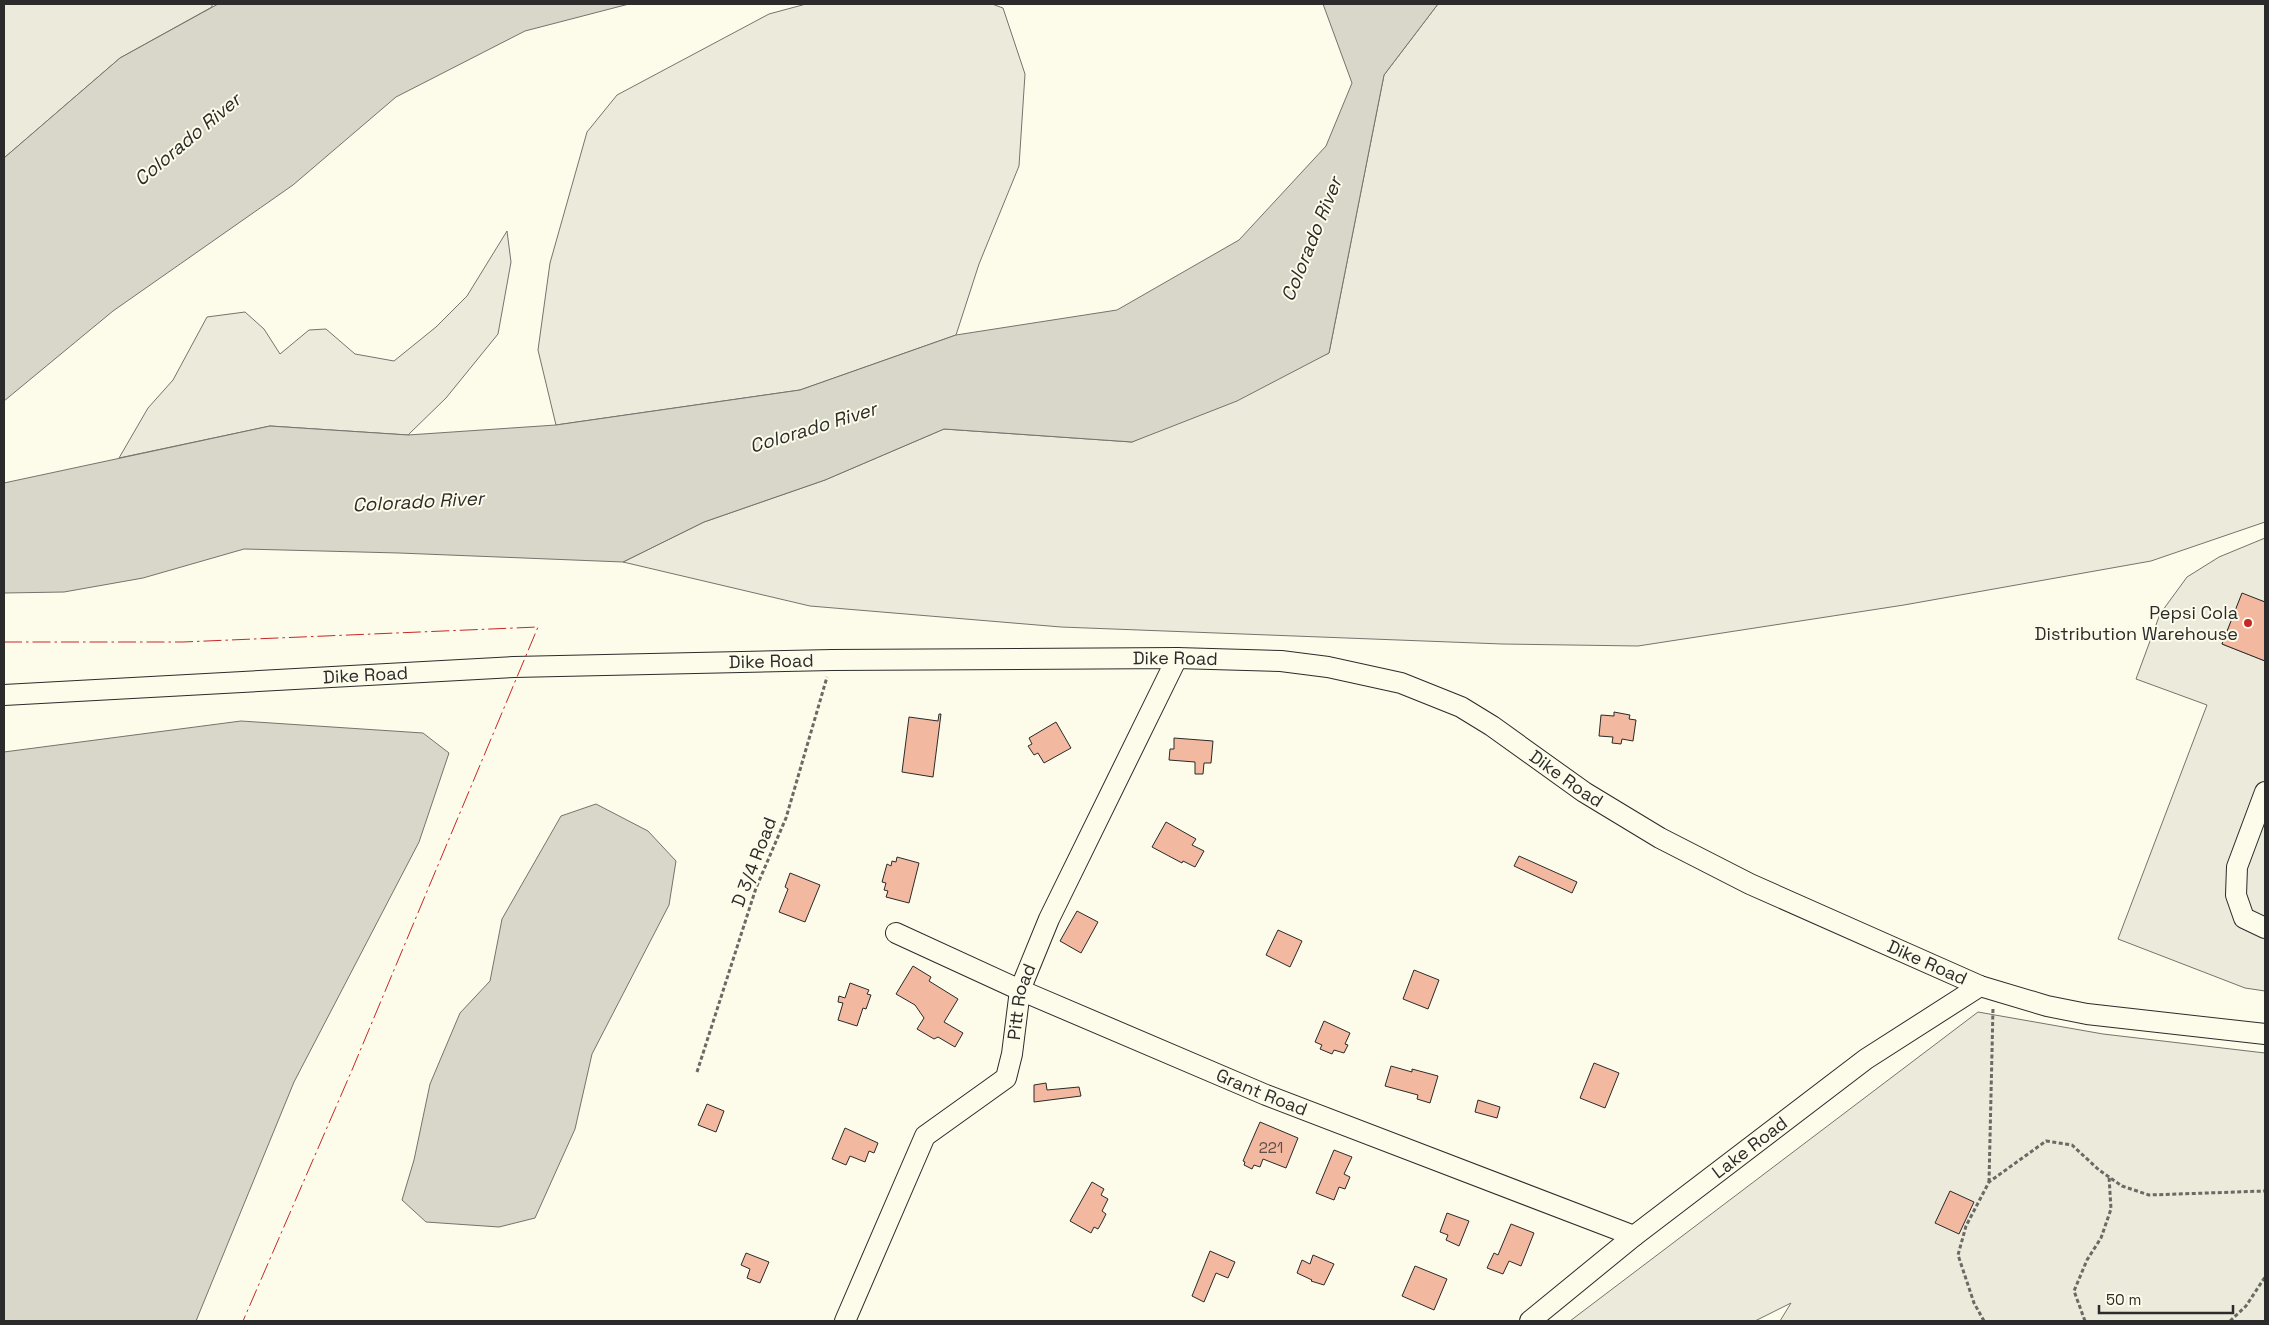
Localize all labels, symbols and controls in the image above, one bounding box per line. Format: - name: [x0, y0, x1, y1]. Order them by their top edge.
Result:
- water label: Colorado River: [129, 86, 247, 191]
- water label: Colorado River: [1275, 172, 1348, 305]
- water label: Colorado River: [747, 396, 881, 459]
- water label: Colorado River: [352, 485, 486, 517]
- place label: Pepsi Cola Distribution Warehouse: [2035, 601, 2238, 645]
- marker: Pepsi Cola Distribution Warehouse: [2242, 617, 2254, 629]
- street label: Dike Road: [1133, 646, 1218, 670]
- street label: Dike Road: [728, 648, 814, 673]
- street label: Dike Road: [322, 661, 409, 688]
- street label: Dike Road: [1525, 745, 1608, 812]
- street label: D 3/4 Road: [726, 814, 781, 910]
- street label: Dike Road: [1884, 934, 1971, 990]
- street label: Pitt Road: [1002, 960, 1041, 1041]
- street label: Grant Road: [1213, 1063, 1311, 1121]
- street label: Lake Road: [1707, 1111, 1792, 1183]
- house number: 221: [1259, 1138, 1283, 1157]
- scale bar: [2099, 1282, 2233, 1314]
- text: 50 m: [2106, 1290, 2141, 1309]

